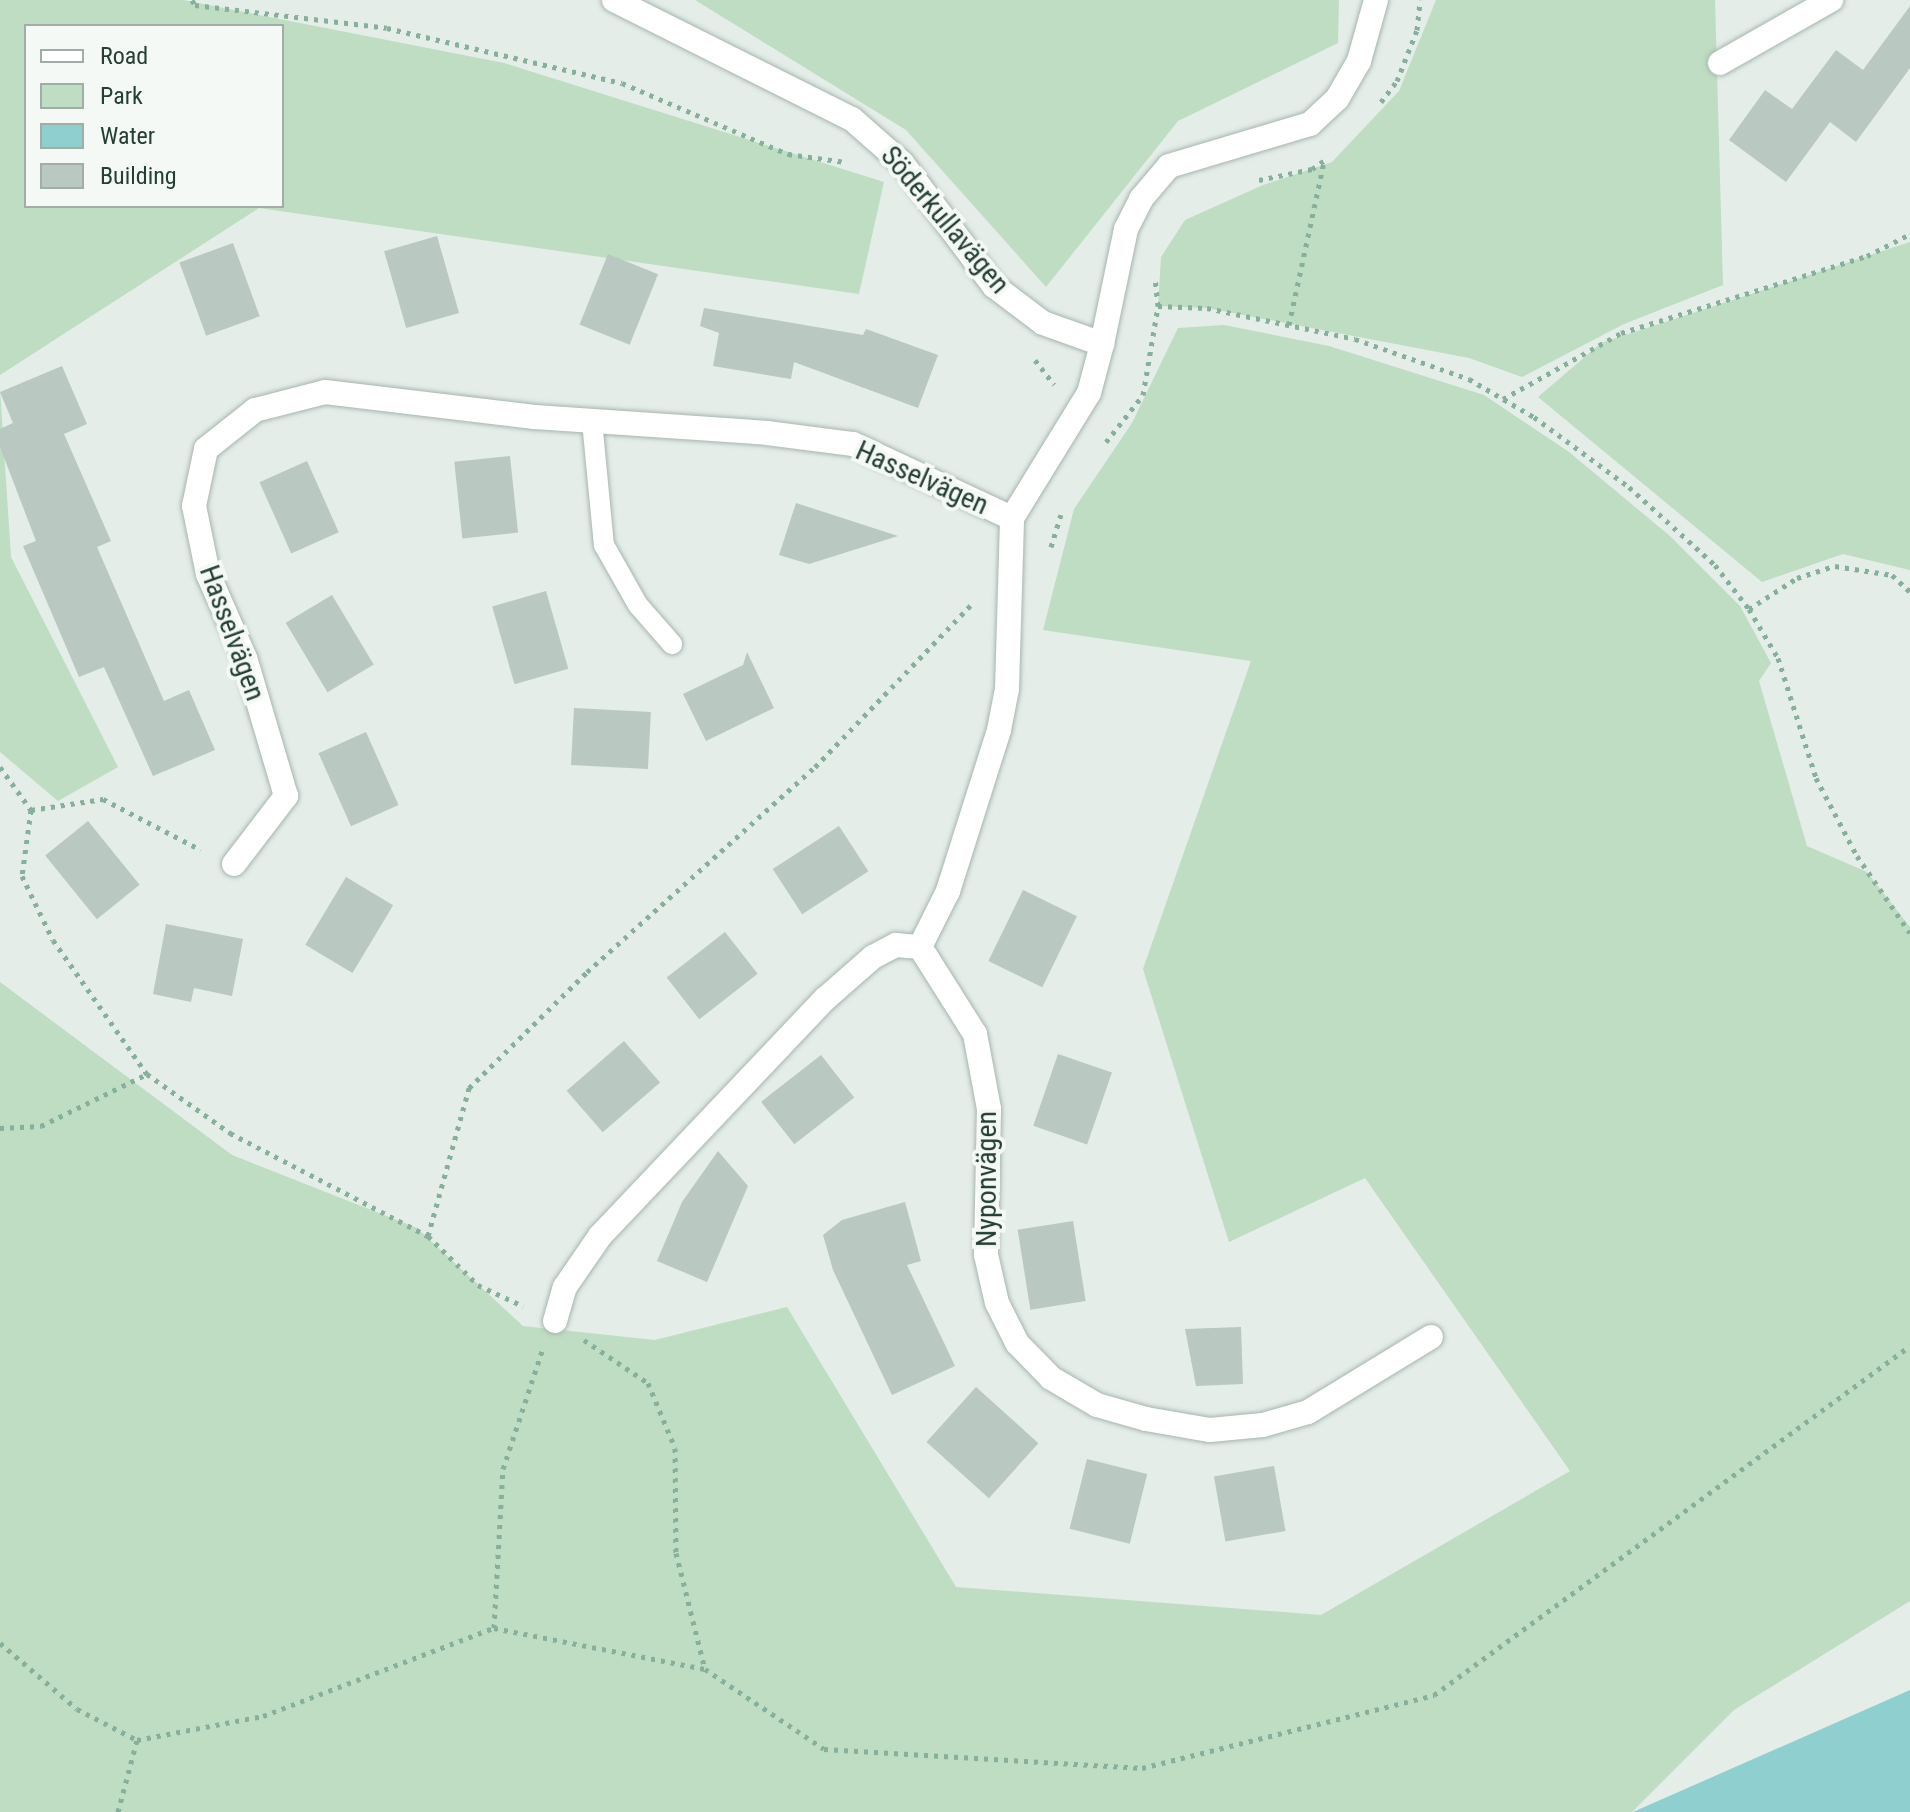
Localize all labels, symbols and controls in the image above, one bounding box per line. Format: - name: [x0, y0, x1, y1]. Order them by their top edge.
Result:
- legend: [24, 24, 284, 208]
- text: Road: [100, 42, 148, 70]
- text: Park: [100, 82, 143, 110]
- text: Water: [100, 122, 155, 150]
- street label: Söderkullavägen: [874, 139, 1016, 301]
- text: Building: [100, 162, 177, 190]
- street label: Hasselvägen: [851, 434, 993, 522]
- street label: Hasselvägen: [192, 561, 272, 705]
- street label: Nyponvägen: [970, 1111, 1004, 1247]

